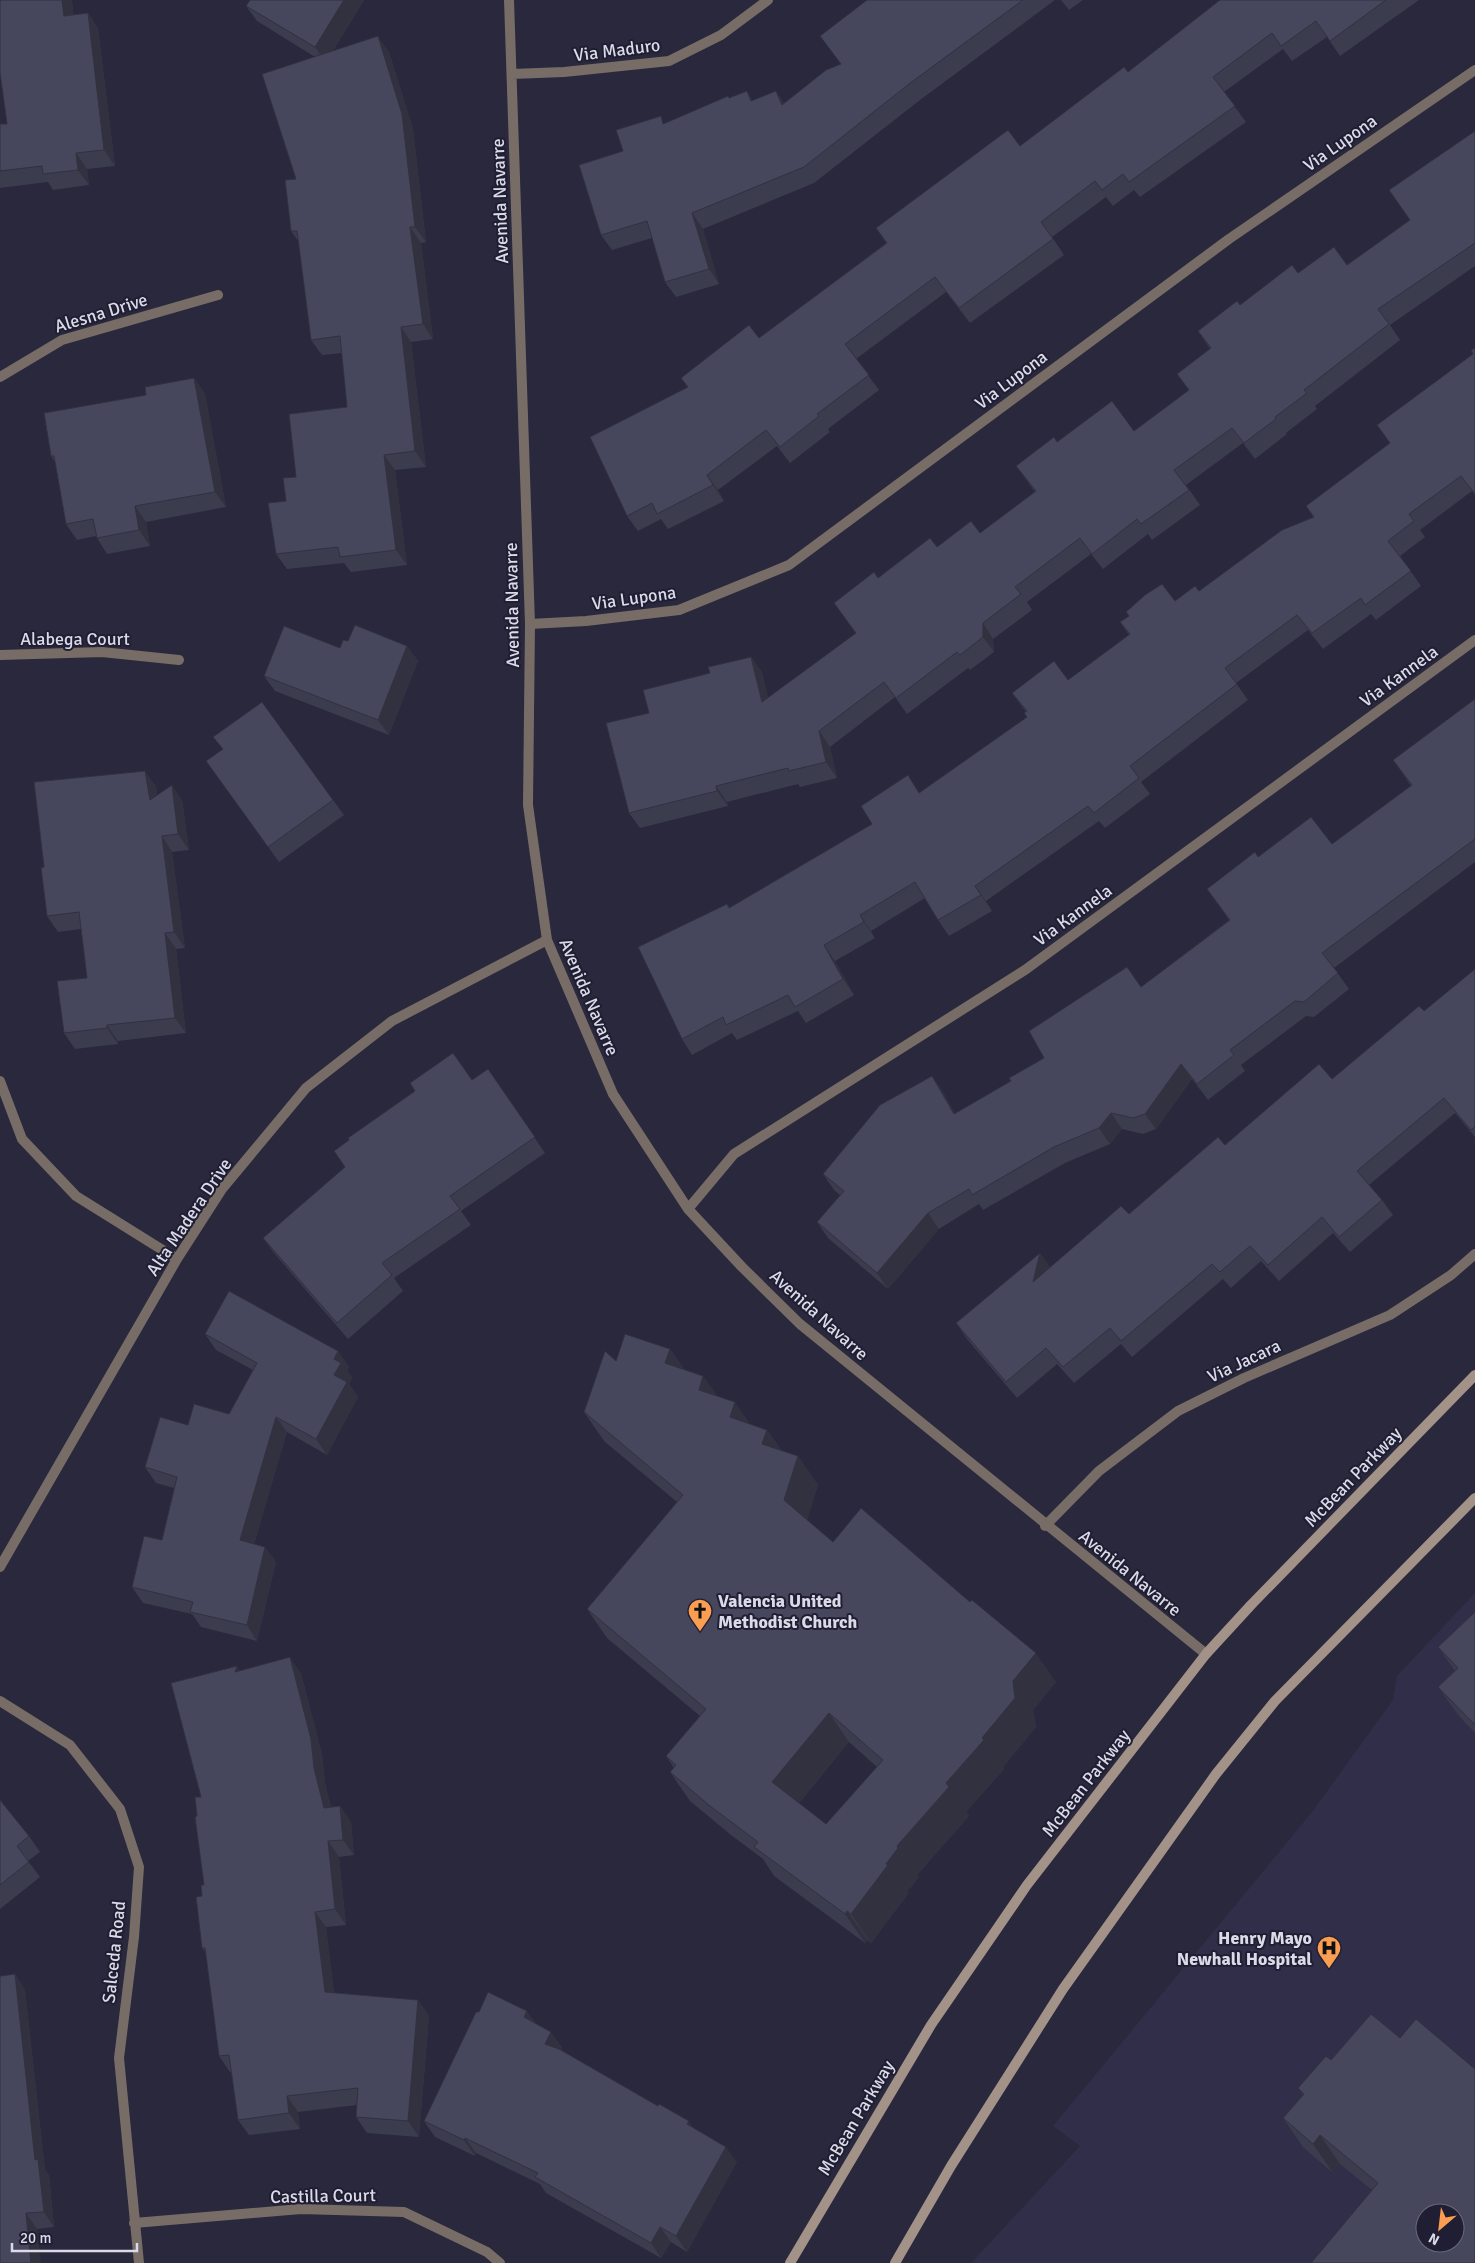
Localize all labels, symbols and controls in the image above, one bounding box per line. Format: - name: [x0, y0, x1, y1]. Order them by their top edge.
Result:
- street label: Via Maduro: [573, 34, 661, 66]
- street label: Via Lupona: [1299, 110, 1381, 176]
- street label: Avenida Navarre: [487, 138, 513, 264]
- street label: Alesna Drive: [52, 288, 150, 338]
- street label: Via Lupona: [970, 346, 1052, 414]
- street label: Avenida Navarre: [500, 542, 524, 668]
- street label: Via Lupona: [590, 581, 678, 615]
- street label: Alabega Court: [20, 628, 130, 650]
- street label: Via Kannela: [1356, 640, 1442, 712]
- street label: Via Kannela: [1030, 879, 1116, 951]
- street label: Avenida Navarre: [554, 935, 624, 1059]
- street label: Alta Madera Drive: [142, 1154, 236, 1280]
- street label: Avenida Navarre: [765, 1265, 873, 1365]
- street label: Via Jacara: [1204, 1335, 1284, 1387]
- street label: McBean Parkway: [1300, 1422, 1407, 1532]
- street label: Avenida Navarre: [1074, 1525, 1186, 1621]
- place label: Valencia United Methodist Church: [718, 1590, 858, 1633]
- church icon: Valencia United Methodist Church: [687, 1598, 713, 1632]
- street label: McBean Parkway: [1037, 1724, 1135, 1841]
- street label: Salceda Road: [98, 1900, 130, 2004]
- place label: Henry Mayo Newhall Hospital: [1177, 1927, 1312, 1970]
- hospital icon: Henry Mayo Newhall Hospital: [1316, 1935, 1342, 1969]
- street label: McBean Parkway: [813, 2056, 899, 2180]
- street label: Castilla Court: [270, 2184, 376, 2208]
- north arrow: [1415, 2203, 1465, 2253]
- scale bar: [12, 2220, 138, 2252]
- text: 20 m: [20, 2229, 51, 2247]
- text: N: [1426, 2229, 1442, 2249]

